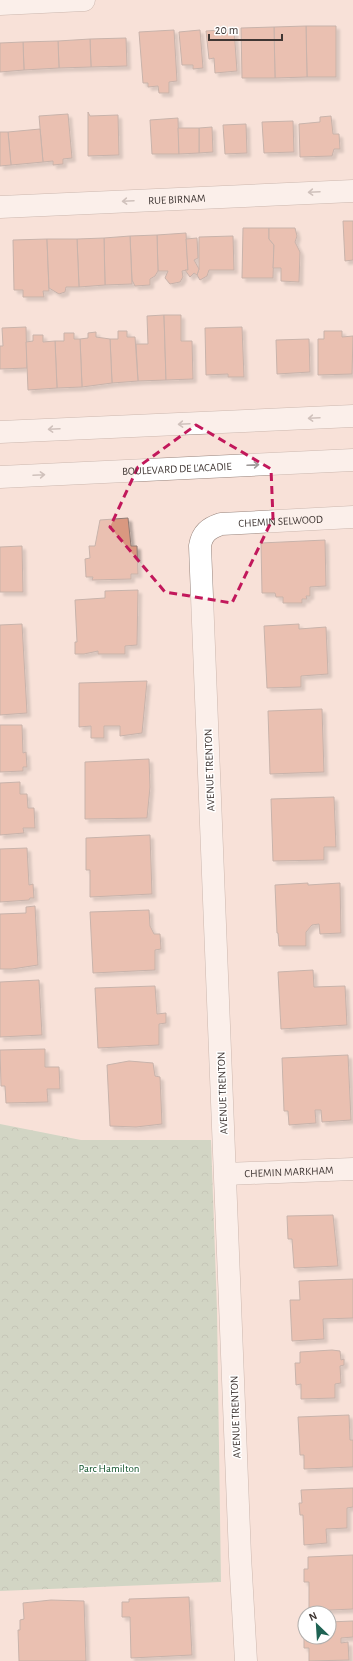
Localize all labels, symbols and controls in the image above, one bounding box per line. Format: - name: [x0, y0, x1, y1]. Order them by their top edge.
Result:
- scale bar: [209, 16, 282, 42]
- text: 20 m: [215, 24, 238, 36]
- one-way arrow: [308, 189, 321, 196]
- street label: RUE BIRNAM: [148, 193, 206, 206]
- one-way arrow: [122, 197, 135, 205]
- one-way arrow: [308, 414, 321, 421]
- one-way arrow: [178, 420, 191, 427]
- one-way arrow: [48, 426, 61, 433]
- street label: BOULEVARD DE L'ACADIE: [122, 461, 233, 477]
- one-way arrow: [246, 461, 259, 469]
- one-way arrow: [32, 471, 45, 479]
- street label: CHEMIN SELWOOD: [238, 514, 323, 529]
- street label: AVENUE TRENTON: [203, 728, 216, 812]
- street label: AVENUE TRENTON: [216, 1051, 229, 1135]
- street label: CHEMIN MARKHAM: [244, 1165, 334, 1179]
- street label: AVENUE TRENTON: [229, 1375, 242, 1459]
- park label: Parc Hamilton: [79, 1463, 139, 1474]
- north arrow: [297, 1605, 337, 1645]
- text: N: [307, 1610, 319, 1623]

